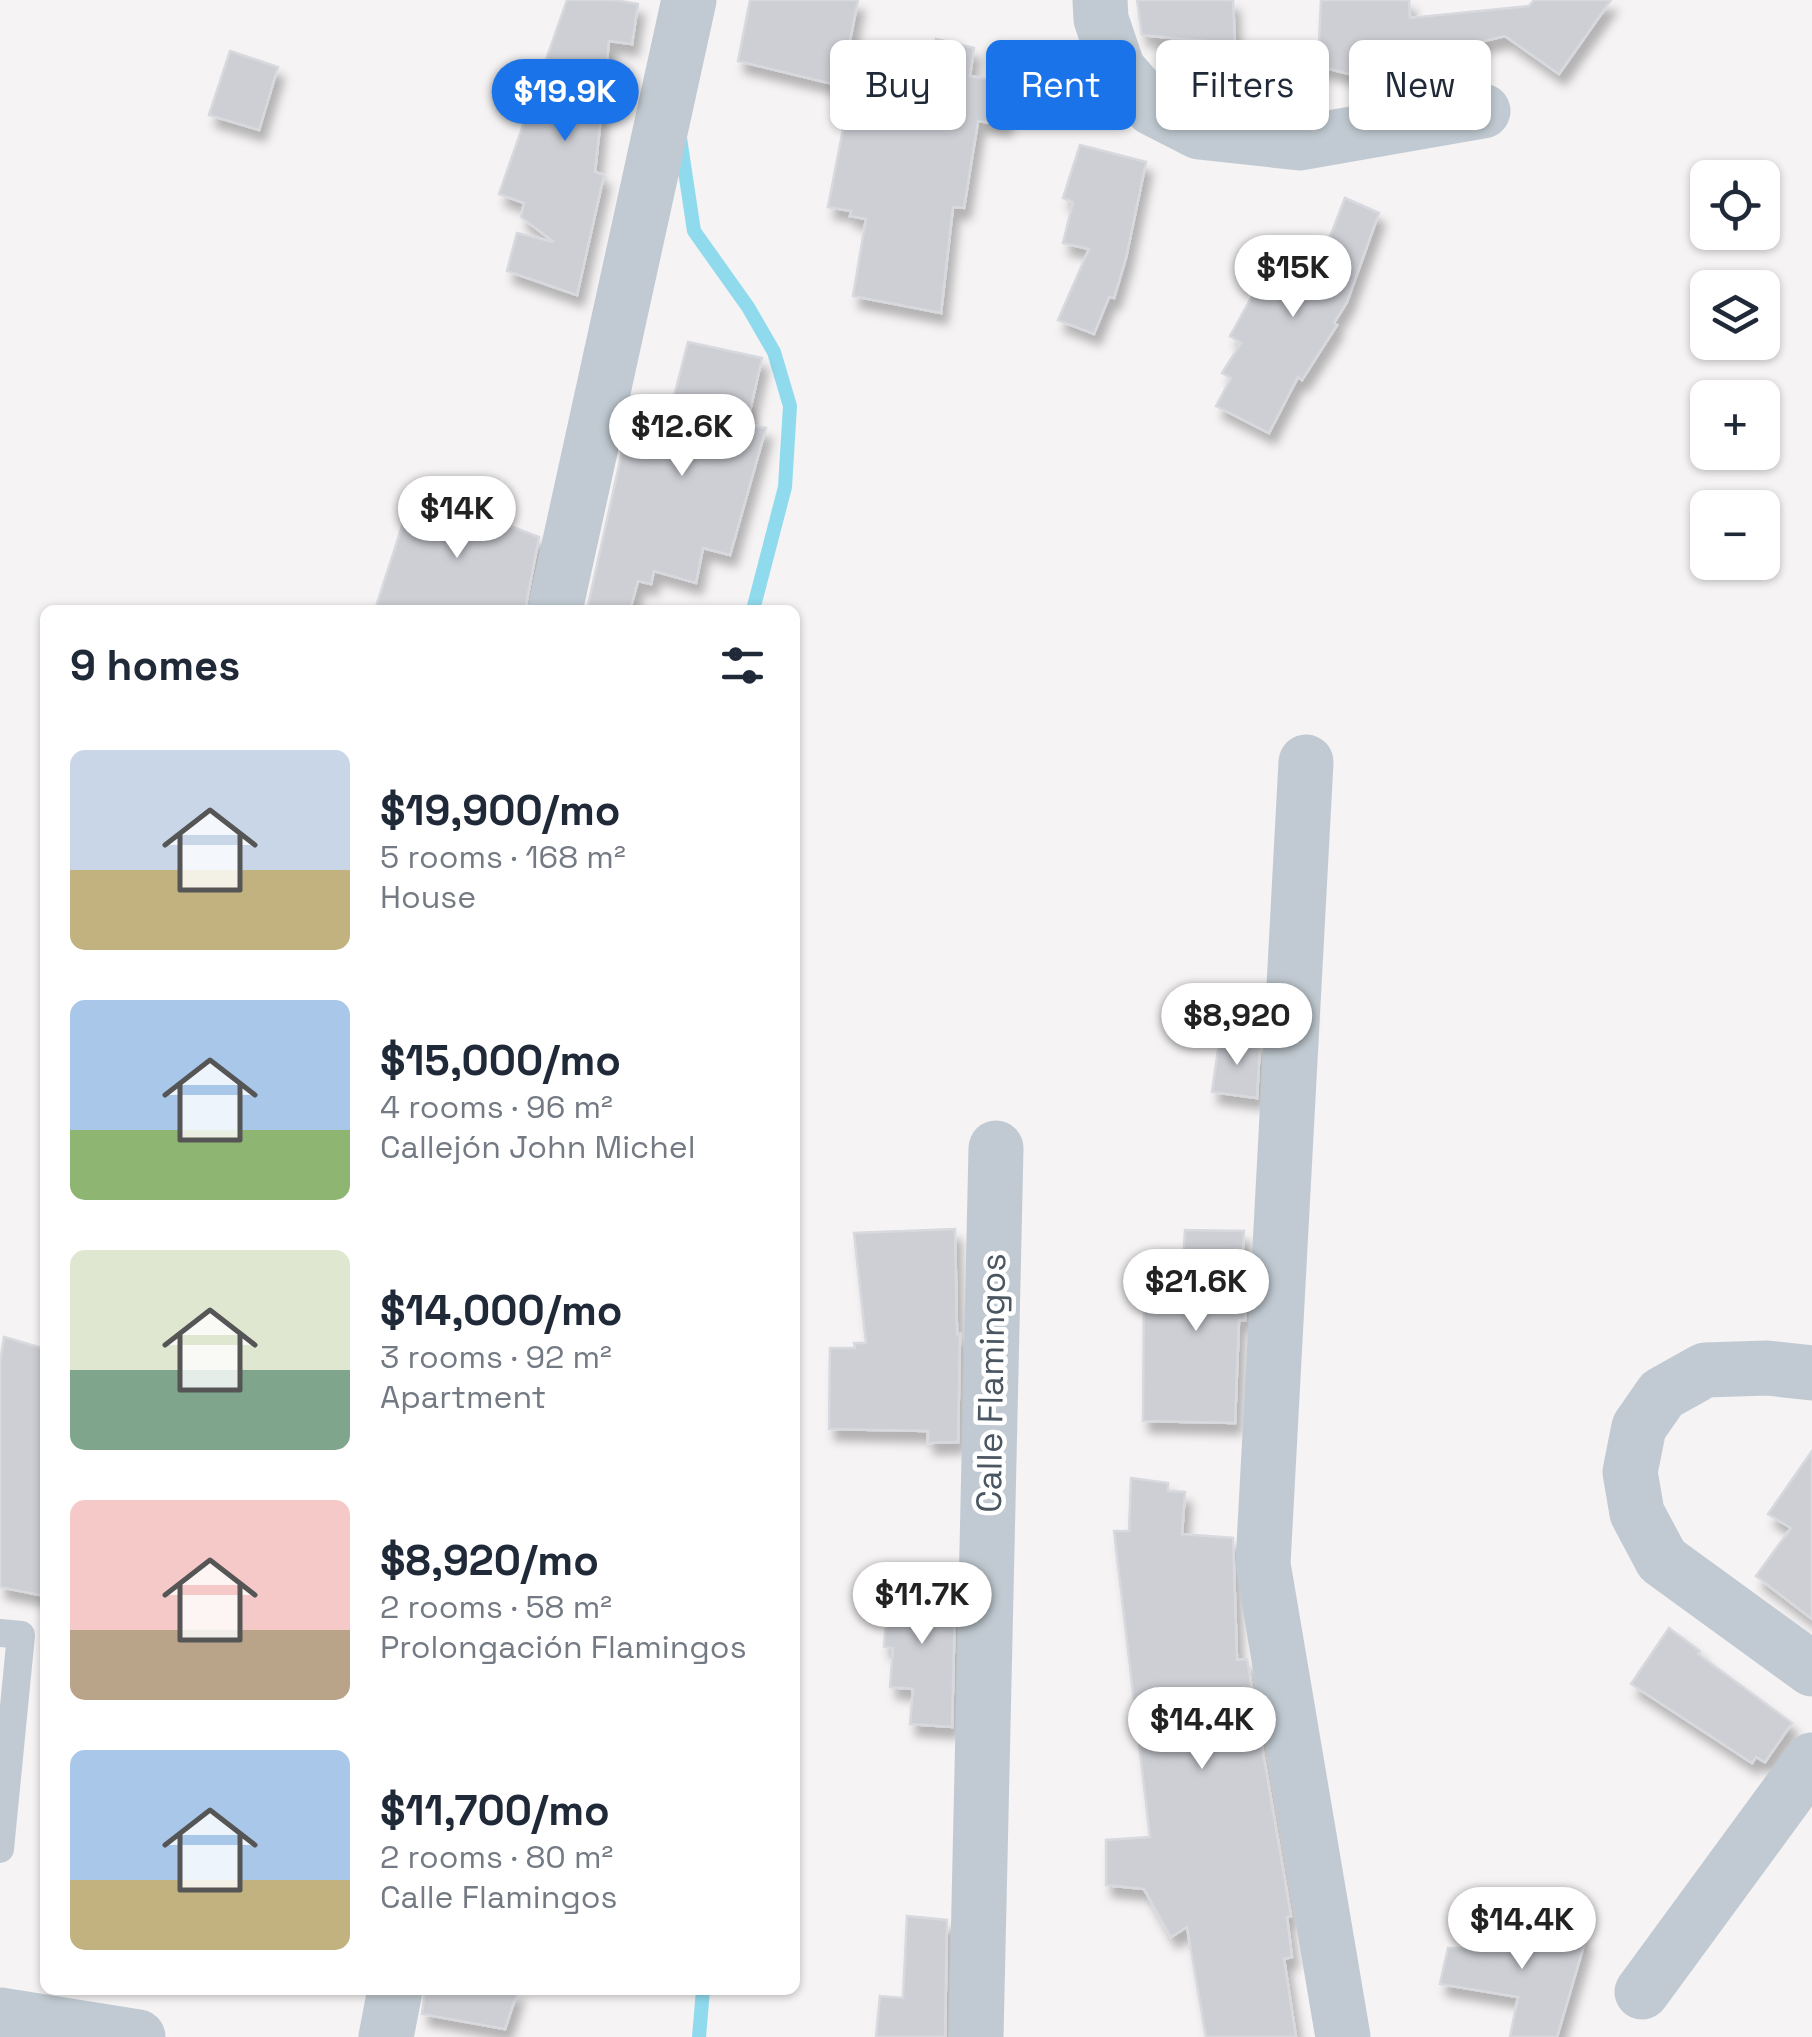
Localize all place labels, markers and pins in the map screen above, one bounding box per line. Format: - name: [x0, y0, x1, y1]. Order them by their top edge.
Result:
- pin: $19.9K: [484, 59, 646, 144]
- pin: $15K: [1234, 235, 1352, 320]
- pin: $12.6K: [601, 394, 763, 479]
- pin: $14K: [398, 476, 516, 561]
- pin: $8,920: [1156, 983, 1318, 1068]
- pin: $21.6K: [1115, 1249, 1277, 1334]
- pin: $11.7K: [841, 1562, 1003, 1647]
- pin: $14.4K: [1121, 1687, 1283, 1772]
- pin: $14.4K: [1441, 1887, 1603, 1972]

